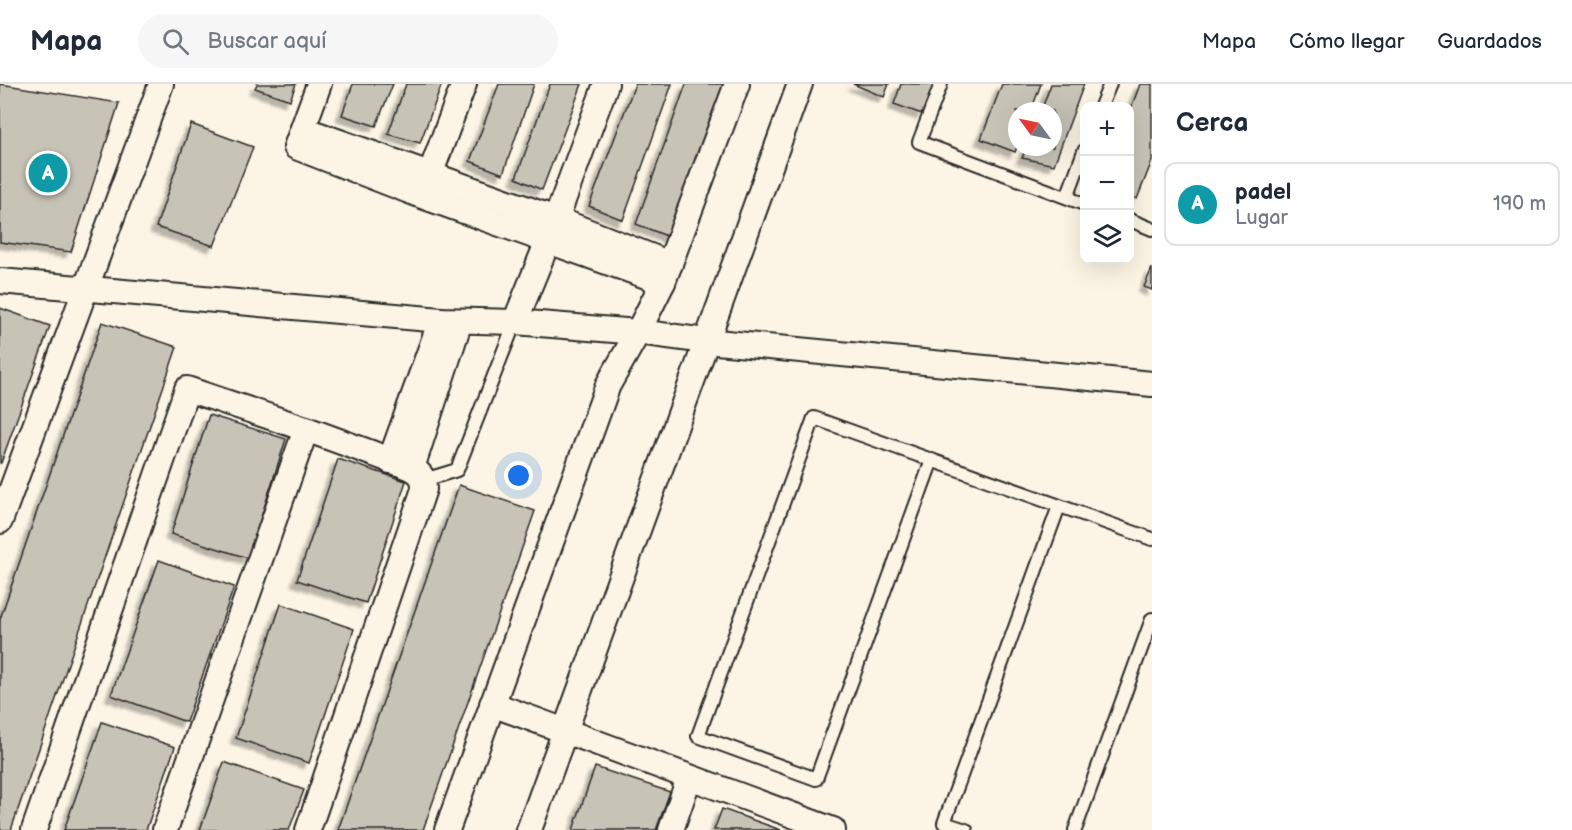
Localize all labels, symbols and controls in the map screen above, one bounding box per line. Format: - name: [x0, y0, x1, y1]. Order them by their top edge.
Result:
- search box: [138, 14, 558, 68]
- text: Mapa: [30, 25, 102, 58]
- icon: search: [159, 25, 192, 58]
- text: Buscar aquí: [207, 28, 326, 55]
- text: Mapa: [1202, 29, 1256, 54]
- text: Cómo llegar: [1289, 29, 1404, 54]
- text: Guardados: [1437, 29, 1542, 54]
- north arrow: [1008, 102, 1062, 156]
- map controls: [1080, 102, 1134, 264]
- button: +: [1080, 102, 1134, 156]
- text: Cerca: [1176, 108, 1248, 139]
- pin: A: [28, 150, 68, 196]
- button: −: [1080, 156, 1134, 210]
- text: padel: [1235, 179, 1291, 206]
- text: A: [1191, 192, 1204, 216]
- text: 190 m: [1493, 192, 1546, 216]
- text: Lugar: [1235, 206, 1288, 230]
- button: layers: [1080, 210, 1134, 264]
- your location: [504, 461, 533, 490]

